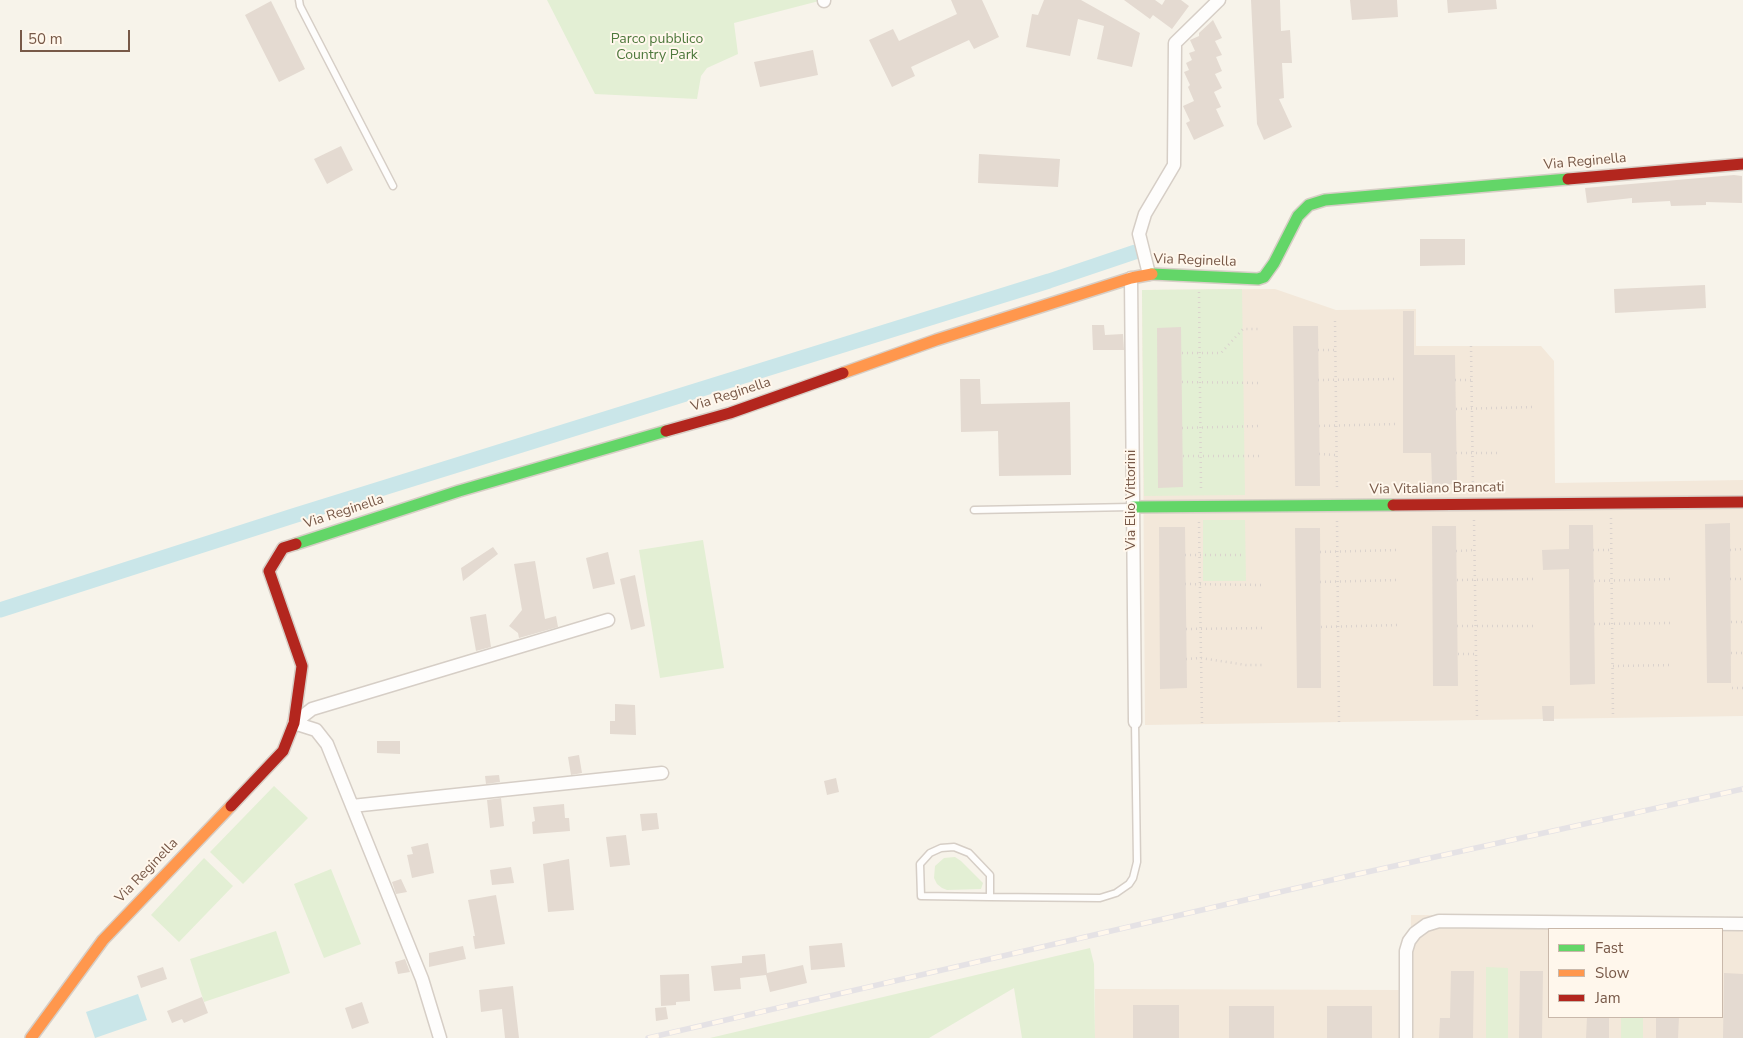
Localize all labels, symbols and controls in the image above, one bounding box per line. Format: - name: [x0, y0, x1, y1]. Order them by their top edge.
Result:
- scale bar: [22, 20, 132, 52]
- text: 50 m: [28, 29, 63, 49]
- park label: Parco pubblico Country Park: [611, 32, 703, 64]
- street label: Via Reginella: [1543, 150, 1627, 174]
- street label: Via Reginella: [1153, 251, 1237, 271]
- street label: Via Reginella: [689, 374, 773, 416]
- street label: Via Elio Vittorini: [1124, 450, 1140, 550]
- street label: Via Vitaliano Brancati: [1369, 479, 1505, 499]
- street label: Via Reginella: [302, 491, 386, 533]
- street label: Via Reginella: [112, 835, 182, 907]
- legend: [1548, 928, 1723, 1018]
- text: Fast: [1595, 938, 1623, 958]
- text: Slow: [1595, 963, 1629, 983]
- text: Jam: [1595, 988, 1621, 1008]

